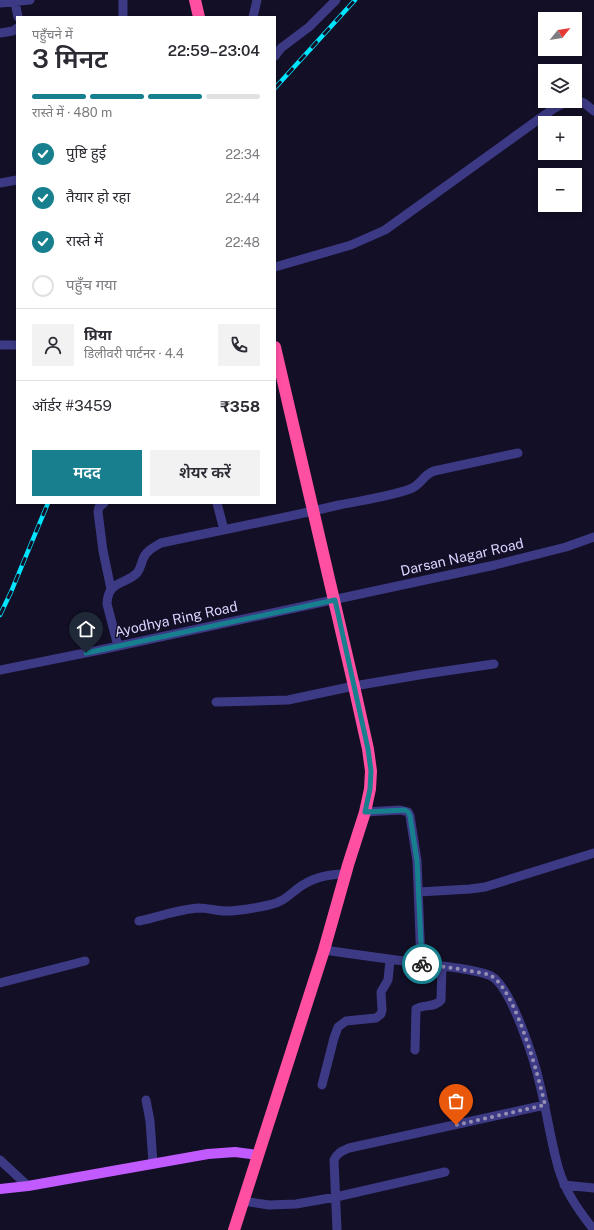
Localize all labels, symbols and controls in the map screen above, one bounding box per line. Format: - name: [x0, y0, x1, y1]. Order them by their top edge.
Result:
- north arrow: [538, 12, 582, 56]
- map controls: [538, 12, 582, 212]
- text: पहुँचने में: [32, 27, 73, 42]
- text: 22:59–23:04: [168, 42, 260, 59]
- text: 3 मिनट: [32, 43, 108, 74]
- button: layers: [538, 64, 582, 108]
- text: रास्ते में · 480 m: [32, 105, 112, 120]
- button: +: [538, 116, 582, 160]
- icon: check: [32, 143, 54, 165]
- text: पुष्टि हुई: [66, 144, 106, 161]
- text: 22:34: [225, 147, 260, 162]
- button: −: [538, 168, 582, 212]
- icon: check: [32, 187, 54, 209]
- text: तैयार हो रहा: [66, 188, 130, 205]
- text: 22:44: [225, 191, 260, 206]
- icon: check: [32, 231, 54, 253]
- text: रास्ते में: [66, 232, 103, 249]
- text: 22:48: [225, 235, 260, 250]
- text: पहुँच गया: [66, 276, 117, 293]
- button: person: [32, 324, 74, 366]
- button: phone: [218, 324, 260, 366]
- text: प्रिया: [84, 326, 112, 343]
- text: डिलीवरी पार्टनर · 4.4: [84, 346, 184, 361]
- text: ऑर्डर #3459: [32, 397, 112, 414]
- text: ₹358: [220, 398, 260, 415]
- button: मदद: [32, 450, 142, 496]
- button: शेयर करें: [150, 450, 260, 496]
- street label: Darsan Nagar Road: [399, 535, 525, 579]
- street label: Ayodhya Ring Road: [113, 598, 239, 640]
- pin: [69, 612, 103, 653]
- icon: home: [75, 618, 97, 640]
- courier: [402, 944, 442, 984]
- icon: bike: [411, 953, 433, 975]
- pin: [439, 1084, 473, 1125]
- icon: bag: [445, 1090, 467, 1112]

